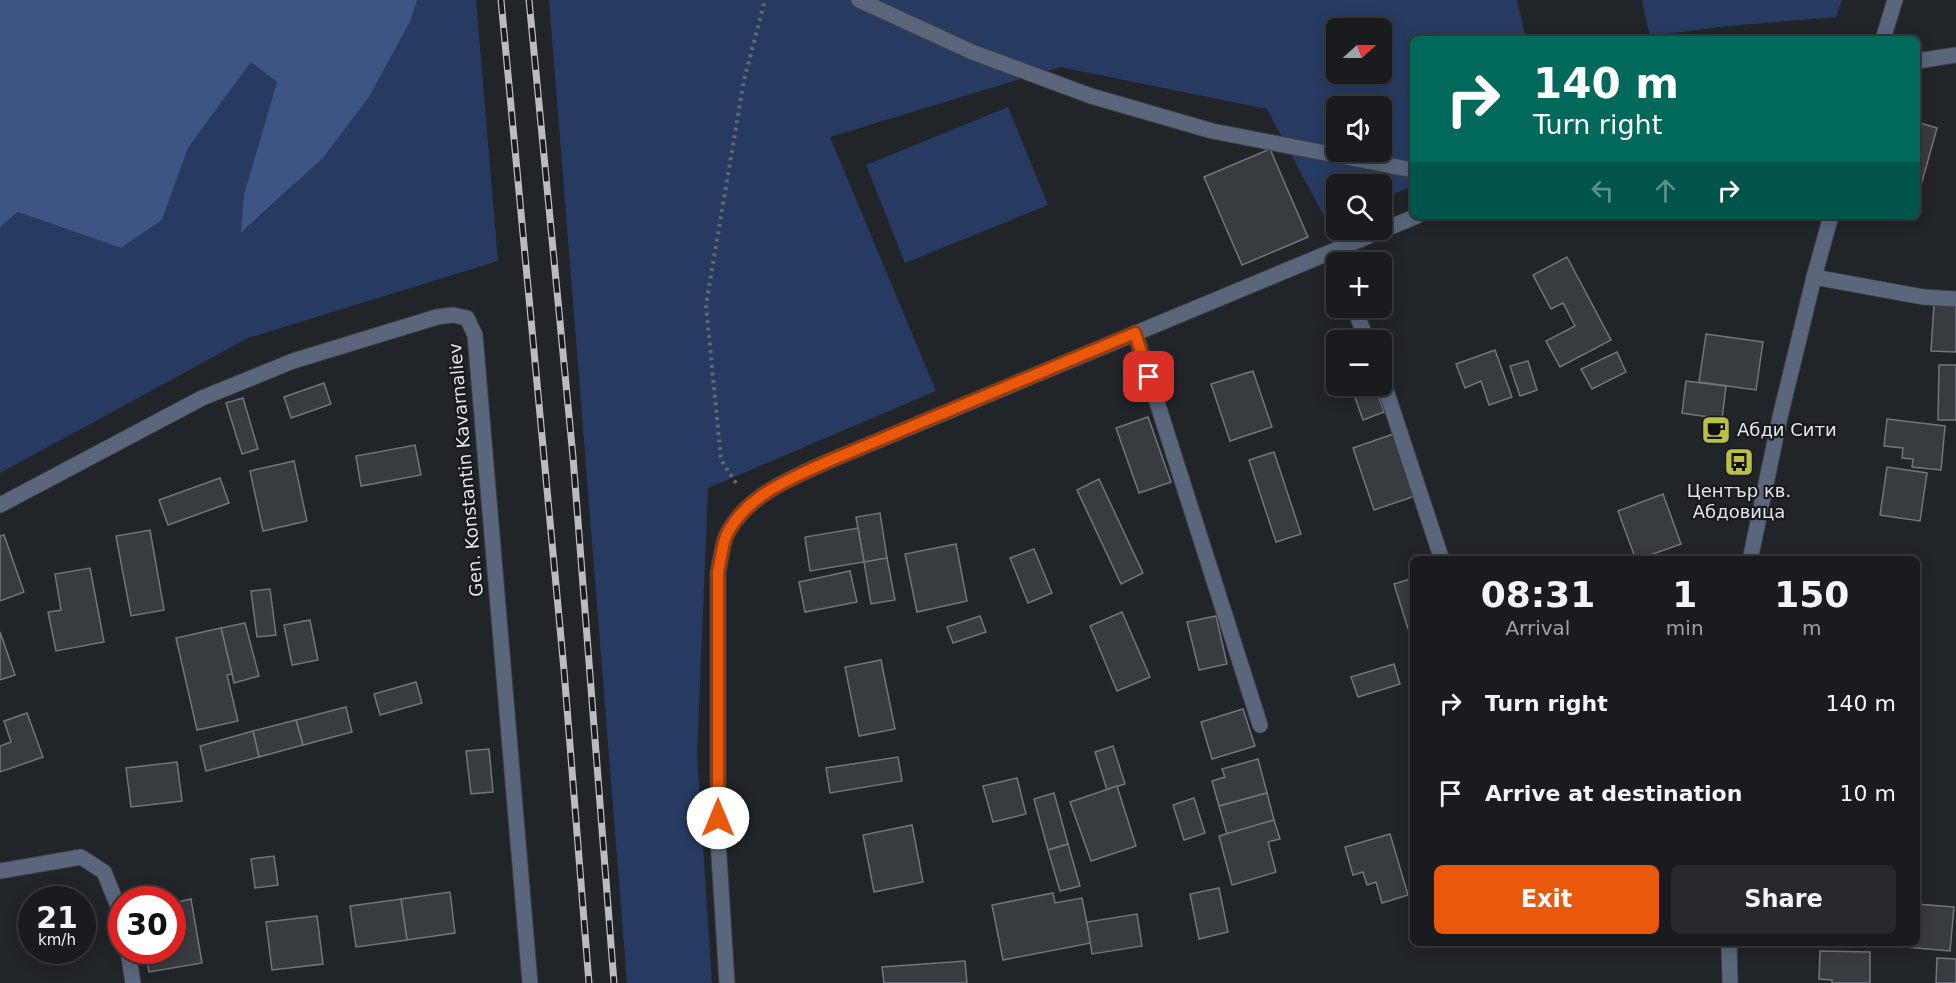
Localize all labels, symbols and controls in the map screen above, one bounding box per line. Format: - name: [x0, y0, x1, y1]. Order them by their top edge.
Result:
- north arrow: [1326, 18, 1392, 84]
- map controls: [1326, 18, 1392, 396]
- text: 140 m: [1533, 59, 1679, 108]
- icon: right: [1434, 60, 1512, 138]
- button: sound: [1326, 96, 1392, 162]
- text: Turn right: [1533, 109, 1662, 140]
- button: search: [1326, 174, 1392, 240]
- icon: left: [1586, 174, 1619, 207]
- icon: ahead: [1649, 174, 1682, 207]
- icon: right: [1712, 174, 1745, 207]
- button: +: [1326, 252, 1392, 318]
- button: −: [1326, 330, 1392, 396]
- street label: Gen. Konstantin Kavarnaliev: [444, 342, 487, 598]
- pin: [1123, 351, 1174, 402]
- icon: arrive: [1132, 360, 1165, 393]
- cafe icon: Абди Сити: [1700, 414, 1732, 446]
- place label: Абди Сити: [1737, 419, 1837, 440]
- bus stop icon: Център кв. Абдовица: [1723, 446, 1755, 478]
- place label: Център кв. Абдовица: [1687, 480, 1791, 522]
- text: 08:31: [1481, 574, 1595, 615]
- text: 1: [1672, 574, 1697, 615]
- text: 150: [1774, 574, 1849, 615]
- text: Arrival: [1505, 616, 1570, 640]
- text: min: [1666, 616, 1704, 640]
- text: m: [1802, 616, 1822, 640]
- icon: right: [1434, 687, 1467, 720]
- text: Turn right: [1485, 691, 1608, 716]
- text: 140 m: [1826, 691, 1896, 716]
- icon: arrive: [1434, 777, 1467, 810]
- text: Arrive at destination: [1485, 781, 1742, 806]
- text: 10 m: [1840, 781, 1896, 806]
- position arrow: [686, 786, 750, 850]
- button: Exit: [1434, 865, 1659, 934]
- button: Share: [1671, 865, 1896, 934]
- speed limit sign: 30: [108, 886, 186, 964]
- text: 21: [36, 900, 78, 935]
- text: km/h: [38, 931, 76, 949]

